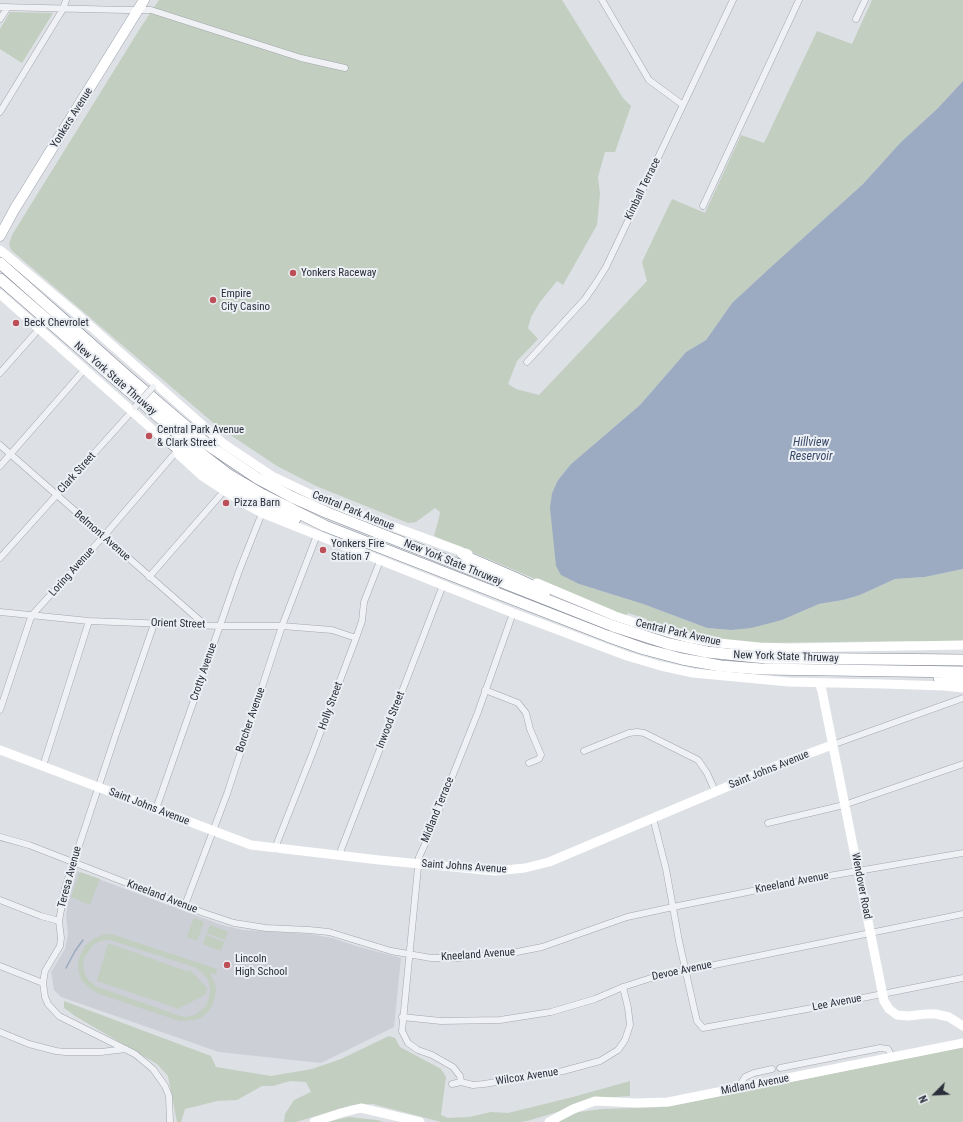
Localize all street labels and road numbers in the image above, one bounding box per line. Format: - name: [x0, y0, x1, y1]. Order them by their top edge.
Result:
- street label: Yonkers Avenue: [48, 85, 96, 151]
- street label: Kimball Terrace: [622, 156, 664, 222]
- street label: New York State Thruway: [71, 340, 159, 418]
- street label: Clark Street: [55, 450, 99, 496]
- street label: Central Park Avenue: [310, 489, 396, 533]
- street label: Belmont Avenue: [71, 508, 133, 564]
- street label: New York State Thruway: [402, 537, 504, 589]
- street label: Loring Avenue: [46, 545, 98, 599]
- street label: Orient Street: [151, 616, 205, 632]
- street label: Central Park Avenue: [634, 617, 722, 649]
- street label: Crotty Avenue: [188, 641, 220, 703]
- street label: New York State Thruway: [733, 649, 839, 665]
- street label: Holly Street: [316, 680, 346, 732]
- street label: Borcher Avenue: [234, 686, 268, 754]
- street label: Inwood Street: [374, 690, 408, 750]
- street label: Saint Johns Avenue: [727, 748, 811, 792]
- street label: Midland Terrace: [419, 775, 457, 845]
- street label: Saint Johns Avenue: [107, 786, 191, 828]
- street label: Teresa Avenue: [55, 845, 85, 909]
- street label: Wendover Road: [848, 852, 874, 920]
- street label: Saint Johns Avenue: [421, 857, 507, 877]
- street label: Kneeland Avenue: [754, 869, 830, 897]
- street label: Kneeland Avenue: [125, 878, 199, 916]
- street label: Kneeland Avenue: [440, 946, 516, 964]
- street label: Devoe Avenue: [651, 958, 713, 984]
- street label: Lee Avenue: [811, 992, 863, 1014]
- street label: Wilcox Avenue: [495, 1066, 559, 1088]
- street label: Midland Avenue: [720, 1072, 790, 1098]

